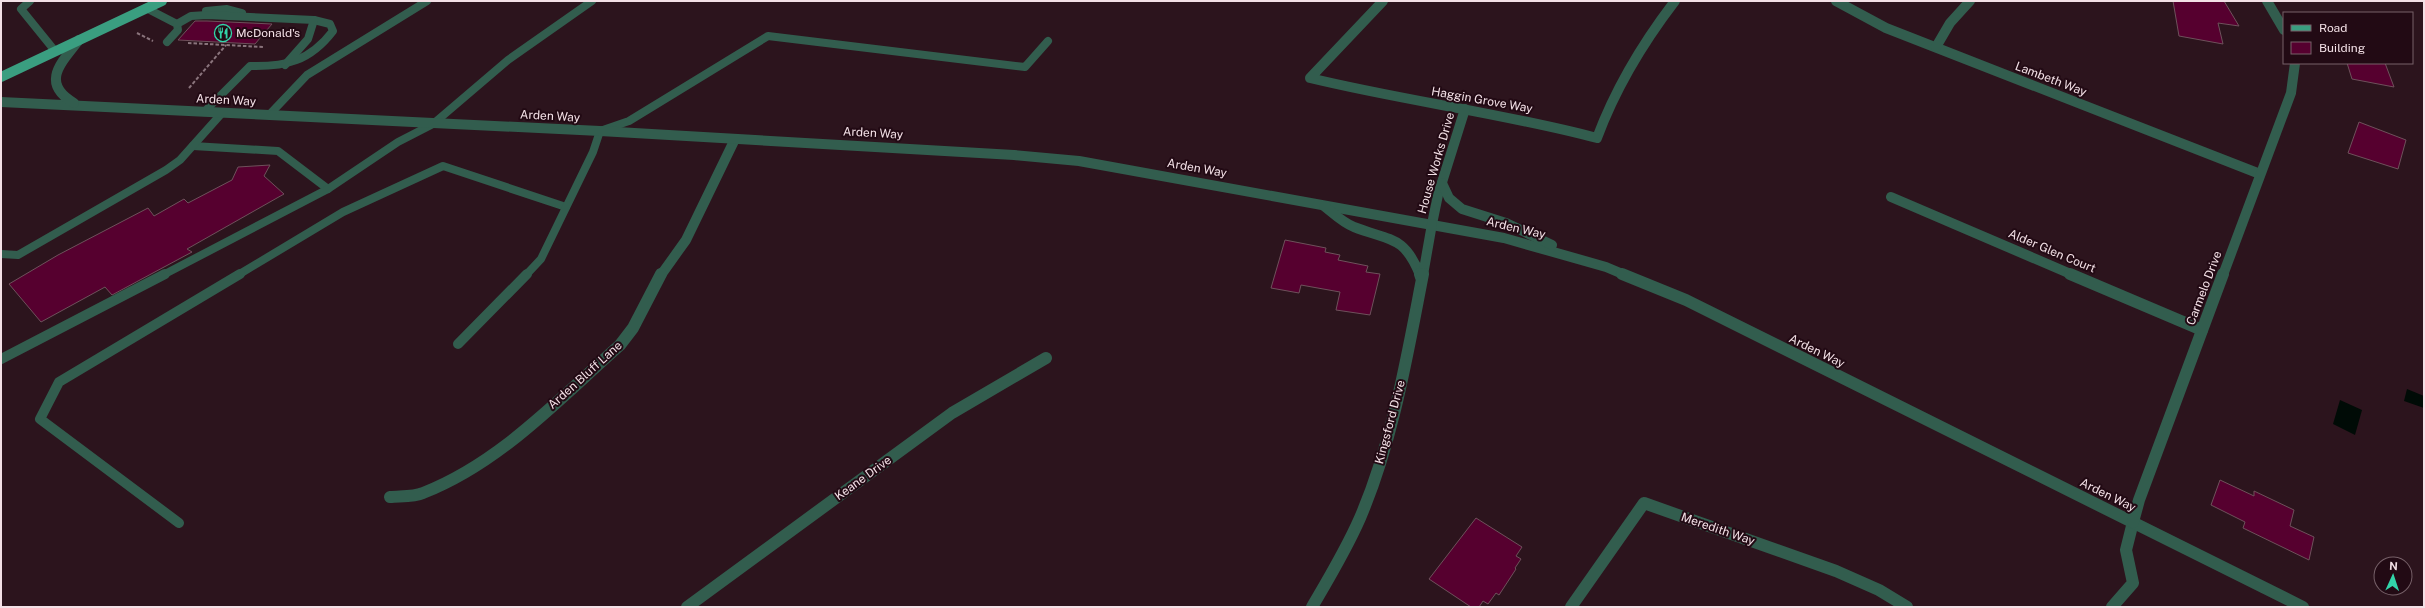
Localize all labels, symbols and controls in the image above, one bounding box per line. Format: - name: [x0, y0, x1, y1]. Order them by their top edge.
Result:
- legend: [2283, 12, 2413, 64]
- text: Road: [2319, 21, 2347, 35]
- restaurant icon: McDonald's: [213, 23, 233, 43]
- place label: McDonald's: [236, 26, 300, 40]
- text: Building: [2319, 41, 2365, 55]
- street label: Lambeth Way: [2013, 59, 2089, 99]
- street label: Haggin Grove Way: [1430, 84, 1534, 116]
- street label: Arden Way: [195, 91, 257, 109]
- street label: Arden Way: [519, 107, 581, 125]
- street label: House Works Drive: [1415, 110, 1457, 215]
- street label: Arden Way: [842, 124, 904, 142]
- street label: Arden Way: [1166, 156, 1229, 180]
- street label: Arden Way: [1485, 214, 1548, 242]
- street label: Alder Glen Court: [2006, 226, 2098, 276]
- street label: Carmelo Drive: [2183, 249, 2225, 327]
- street label: Arden Way: [1787, 331, 1848, 371]
- street label: Arden Bluff Lane: [545, 338, 625, 412]
- street label: Kingsford Drive: [1372, 378, 1408, 466]
- street label: Keane Drive: [832, 453, 894, 503]
- street label: Arden Way: [2078, 475, 2139, 515]
- street label: Meredith Way: [1679, 510, 1757, 548]
- north arrow: [2373, 556, 2413, 596]
- text: N: [2389, 560, 2398, 572]

